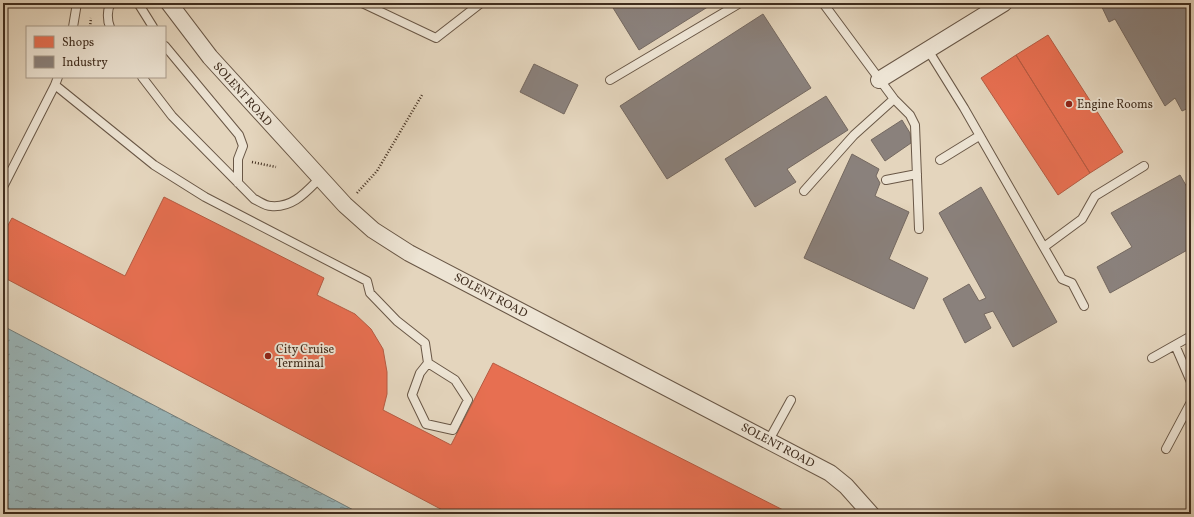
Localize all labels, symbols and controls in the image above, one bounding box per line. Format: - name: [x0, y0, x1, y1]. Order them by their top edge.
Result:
- legend: [26, 26, 166, 78]
- text: Shops: [62, 35, 94, 51]
- text: Industry: [62, 55, 108, 71]
- street label: SOLENT ROAD: [209, 59, 276, 130]
- place label: Engine Rooms: [1077, 97, 1153, 113]
- marker: Engine Rooms: [1064, 99, 1074, 109]
- street label: SOLENT ROAD: [451, 270, 530, 322]
- place label: City Cruise Terminal: [276, 342, 335, 372]
- marker: City Cruise Terminal: [263, 351, 273, 361]
- street label: SOLENT ROAD: [738, 420, 817, 472]

